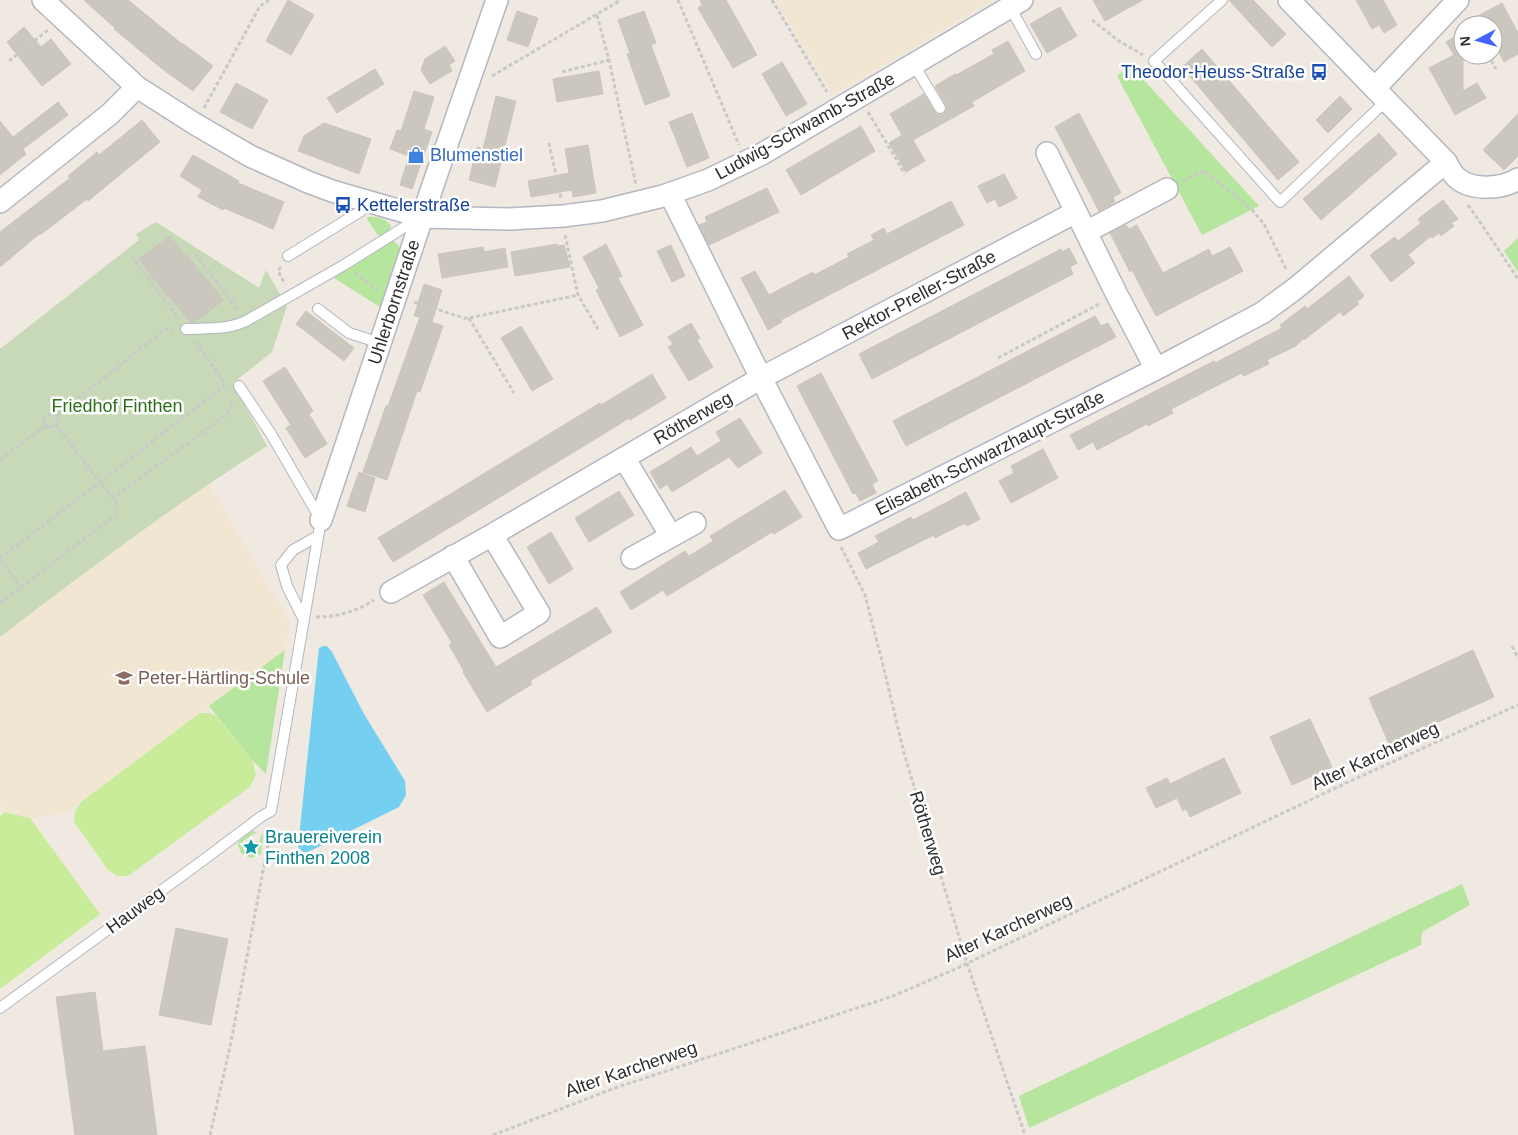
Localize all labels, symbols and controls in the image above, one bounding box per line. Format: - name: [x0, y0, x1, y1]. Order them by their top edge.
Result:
- north arrow: [1453, 15, 1503, 65]
- text: N: [1457, 35, 1474, 47]
- place label: Theodor-Heuss-Straße: [1121, 62, 1305, 82]
- bus stop icon: Theodor-Heuss-Straße: [1309, 62, 1329, 82]
- street label: Ludwig-Schwamb-Straße: [712, 68, 898, 184]
- shop icon: Blumenstiel: [406, 145, 426, 165]
- place label: Blumenstiel: [430, 145, 523, 165]
- bus stop icon: Kettelerstraße: [333, 195, 353, 215]
- place label: Kettelerstraße: [357, 195, 470, 215]
- street label: Uhlerbornstraße: [364, 237, 424, 367]
- street label: Rektor-Preller-Straße: [839, 246, 999, 344]
- street label: Elisabeth-Schwarzhaupt-Straße: [872, 386, 1108, 520]
- street label: Rötherweg: [650, 388, 736, 448]
- park label: Friedhof Finthen: [51, 396, 183, 416]
- school or university icon: Peter-Härtling-Schule: [114, 668, 134, 688]
- place label: Peter-Härtling-Schule: [138, 668, 310, 688]
- street label: Alter Karcherweg: [1308, 718, 1442, 794]
- street label: Rötherweg: [906, 788, 950, 878]
- place label: Brauereiverein Finthen 2008: [265, 827, 382, 868]
- place icon: Brauereiverein Finthen 2008: [241, 837, 261, 857]
- street label: Hauweg: [102, 882, 168, 938]
- street label: Alter Karcherweg: [941, 890, 1075, 966]
- street label: Alter Karcherweg: [562, 1037, 700, 1101]

